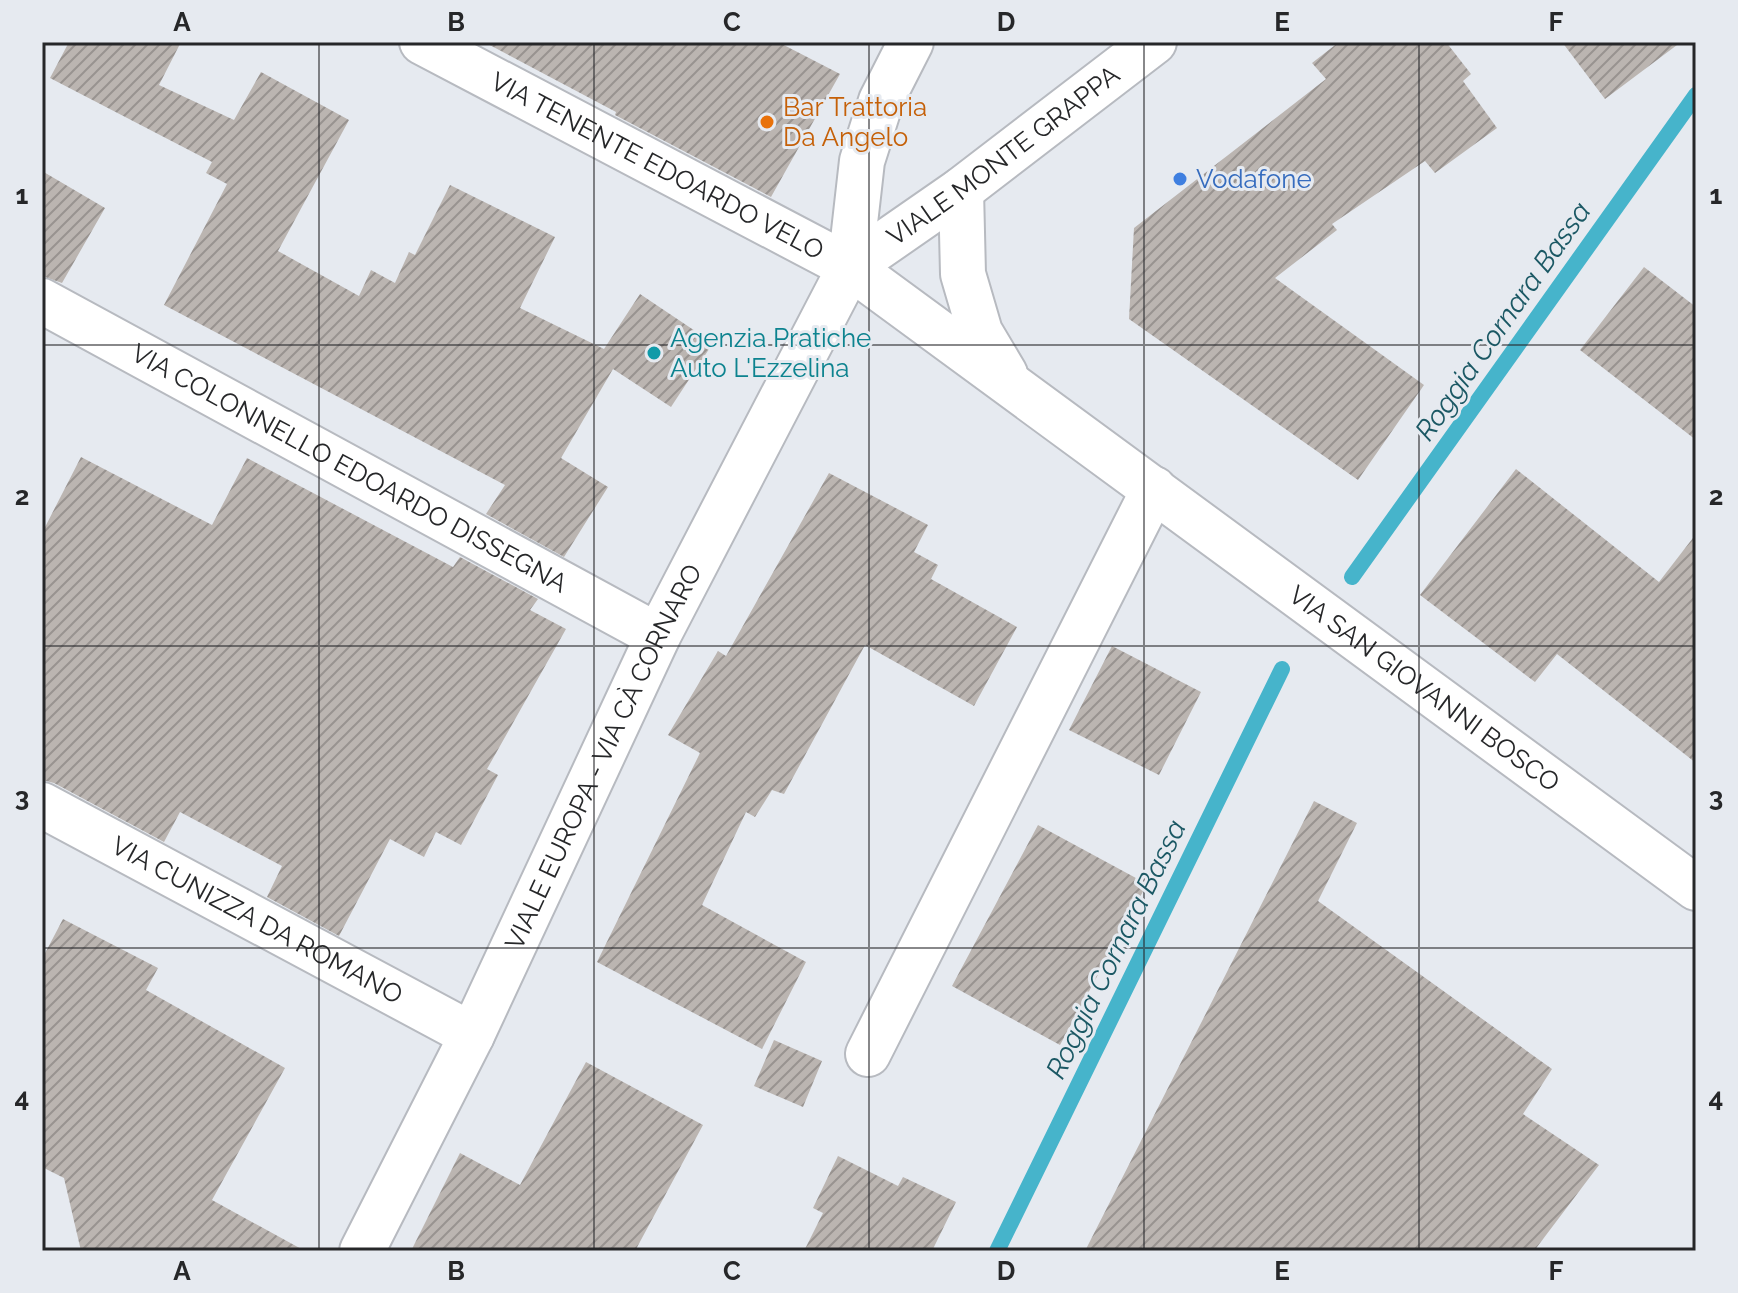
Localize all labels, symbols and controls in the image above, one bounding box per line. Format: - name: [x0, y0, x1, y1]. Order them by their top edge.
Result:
- text: A: [173, 7, 191, 37]
- text: B: [447, 7, 465, 37]
- text: C: [723, 7, 741, 37]
- text: D: [997, 7, 1015, 37]
- text: E: [1274, 7, 1290, 37]
- text: F: [1549, 7, 1564, 37]
- street label: VIALE MONTE GRAPPA: [881, 59, 1125, 252]
- street label: VIA TENENTE EDOARDO VELO: [486, 66, 829, 266]
- place label: Bar Trattoria Da Angelo: [783, 92, 927, 152]
- marker: Bar Trattoria Da Angelo: [758, 113, 776, 131]
- place label: Vodafone: [1196, 164, 1312, 194]
- marker: Vodafone: [1171, 170, 1189, 188]
- text: 1: [16, 180, 29, 210]
- text: 1: [1710, 180, 1723, 210]
- water label: Roggia Cornara Bassa: [1408, 196, 1598, 446]
- place label: Agenzia Pratiche Auto L'Ezzelina: [670, 323, 871, 383]
- street label: VIA COLONNELLO EDOARDO DISSEGNA: [126, 338, 573, 599]
- marker: Agenzia Pratiche Auto L'Ezzelina: [645, 344, 663, 362]
- text: 2: [15, 481, 29, 511]
- text: 2: [1709, 481, 1723, 511]
- street label: VIALE EUROPA - VIA CÀ CORNARO: [499, 559, 708, 954]
- street label: VIA SAN GIOVANNI BOSCO: [1283, 579, 1565, 798]
- text: 3: [15, 782, 29, 812]
- text: 3: [1709, 782, 1723, 812]
- water label: Roggia Cornara Bassa: [1039, 815, 1193, 1083]
- street label: VIA CUNIZZA DA ROMANO: [107, 830, 408, 1010]
- text: 4: [15, 1083, 29, 1113]
- text: 4: [1709, 1083, 1723, 1113]
- text: A: [173, 1256, 191, 1286]
- text: B: [447, 1256, 465, 1286]
- text: C: [723, 1256, 741, 1286]
- text: D: [997, 1256, 1015, 1286]
- text: E: [1274, 1256, 1290, 1286]
- text: F: [1549, 1256, 1564, 1286]

